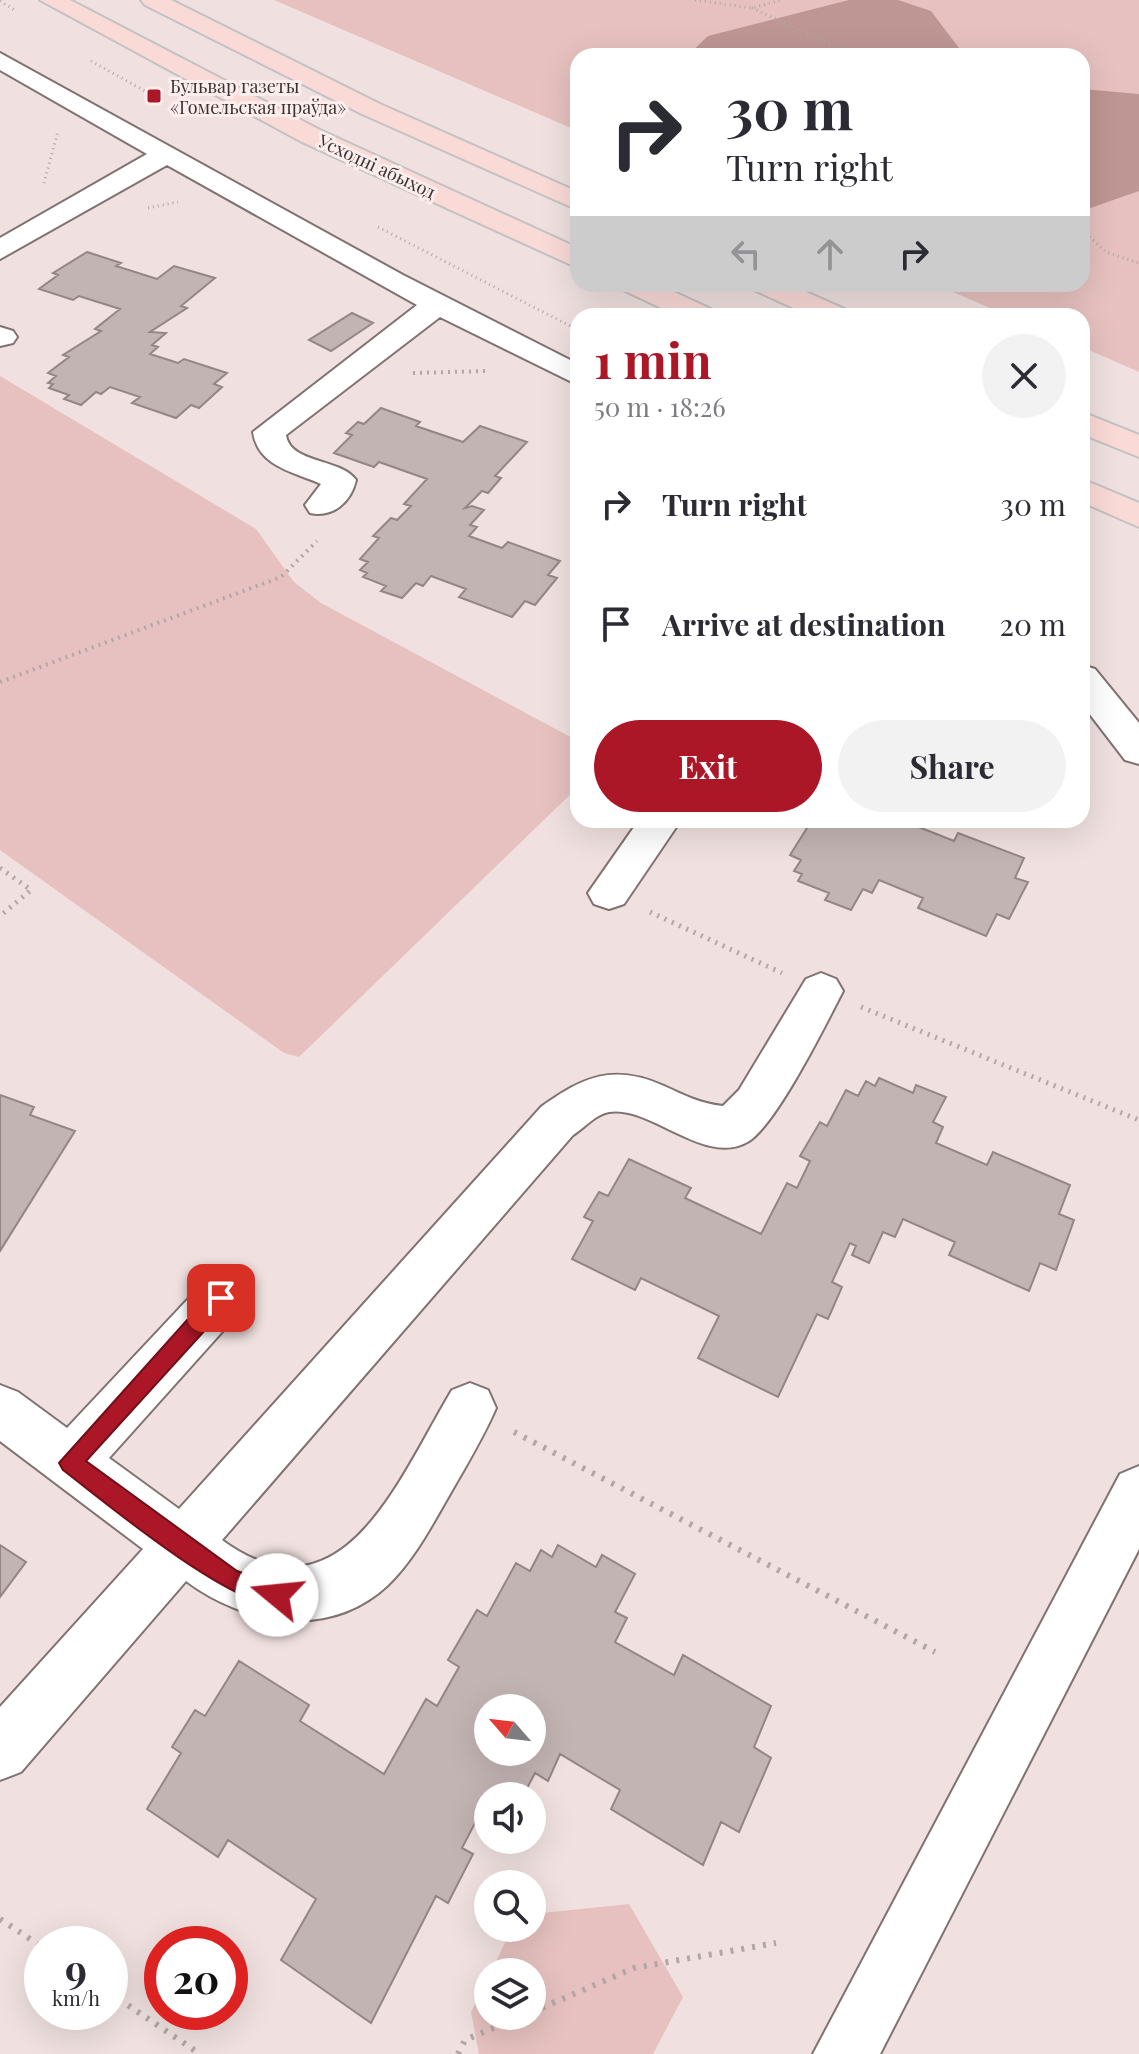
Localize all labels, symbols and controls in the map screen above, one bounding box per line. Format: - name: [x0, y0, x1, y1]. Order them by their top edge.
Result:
- text: 30 m: [726, 70, 853, 145]
- place label: Бульвар газеты «Гомельская праўда»: [170, 74, 346, 119]
- icon: right: [594, 80, 698, 184]
- marker: Бульвар газеты «Гомельская праўда»: [145, 87, 163, 105]
- street label: Усходні абыход: [314, 128, 440, 204]
- text: Turn right: [726, 142, 893, 190]
- icon: left: [724, 232, 768, 276]
- icon: ahead: [808, 232, 852, 276]
- icon: right: [892, 232, 936, 276]
- text: 1 min: [594, 327, 712, 391]
- button: close: [982, 334, 1066, 418]
- text: 50 m · 18:26: [594, 389, 726, 424]
- icon: right: [594, 482, 638, 526]
- text: Turn right: [662, 484, 807, 524]
- text: 30 m: [1000, 484, 1066, 524]
- icon: arrive: [594, 602, 638, 646]
- text: Arrive at destination: [662, 604, 945, 644]
- text: 20 m: [1000, 604, 1066, 644]
- button: Exit: [594, 720, 822, 812]
- button: Share: [838, 720, 1066, 812]
- pin: [187, 1264, 255, 1332]
- icon: arrive: [199, 1276, 243, 1320]
- position arrow: [235, 1553, 319, 1637]
- north arrow: [474, 1694, 546, 1766]
- map controls: [474, 1694, 546, 2030]
- button: sound: [474, 1782, 546, 1854]
- button: search: [474, 1870, 546, 1942]
- speed limit sign: 20: [144, 1926, 248, 2030]
- text: 9: [65, 1941, 87, 1994]
- button: layers: [474, 1958, 546, 2030]
- text: km/h: [52, 1984, 100, 2011]

